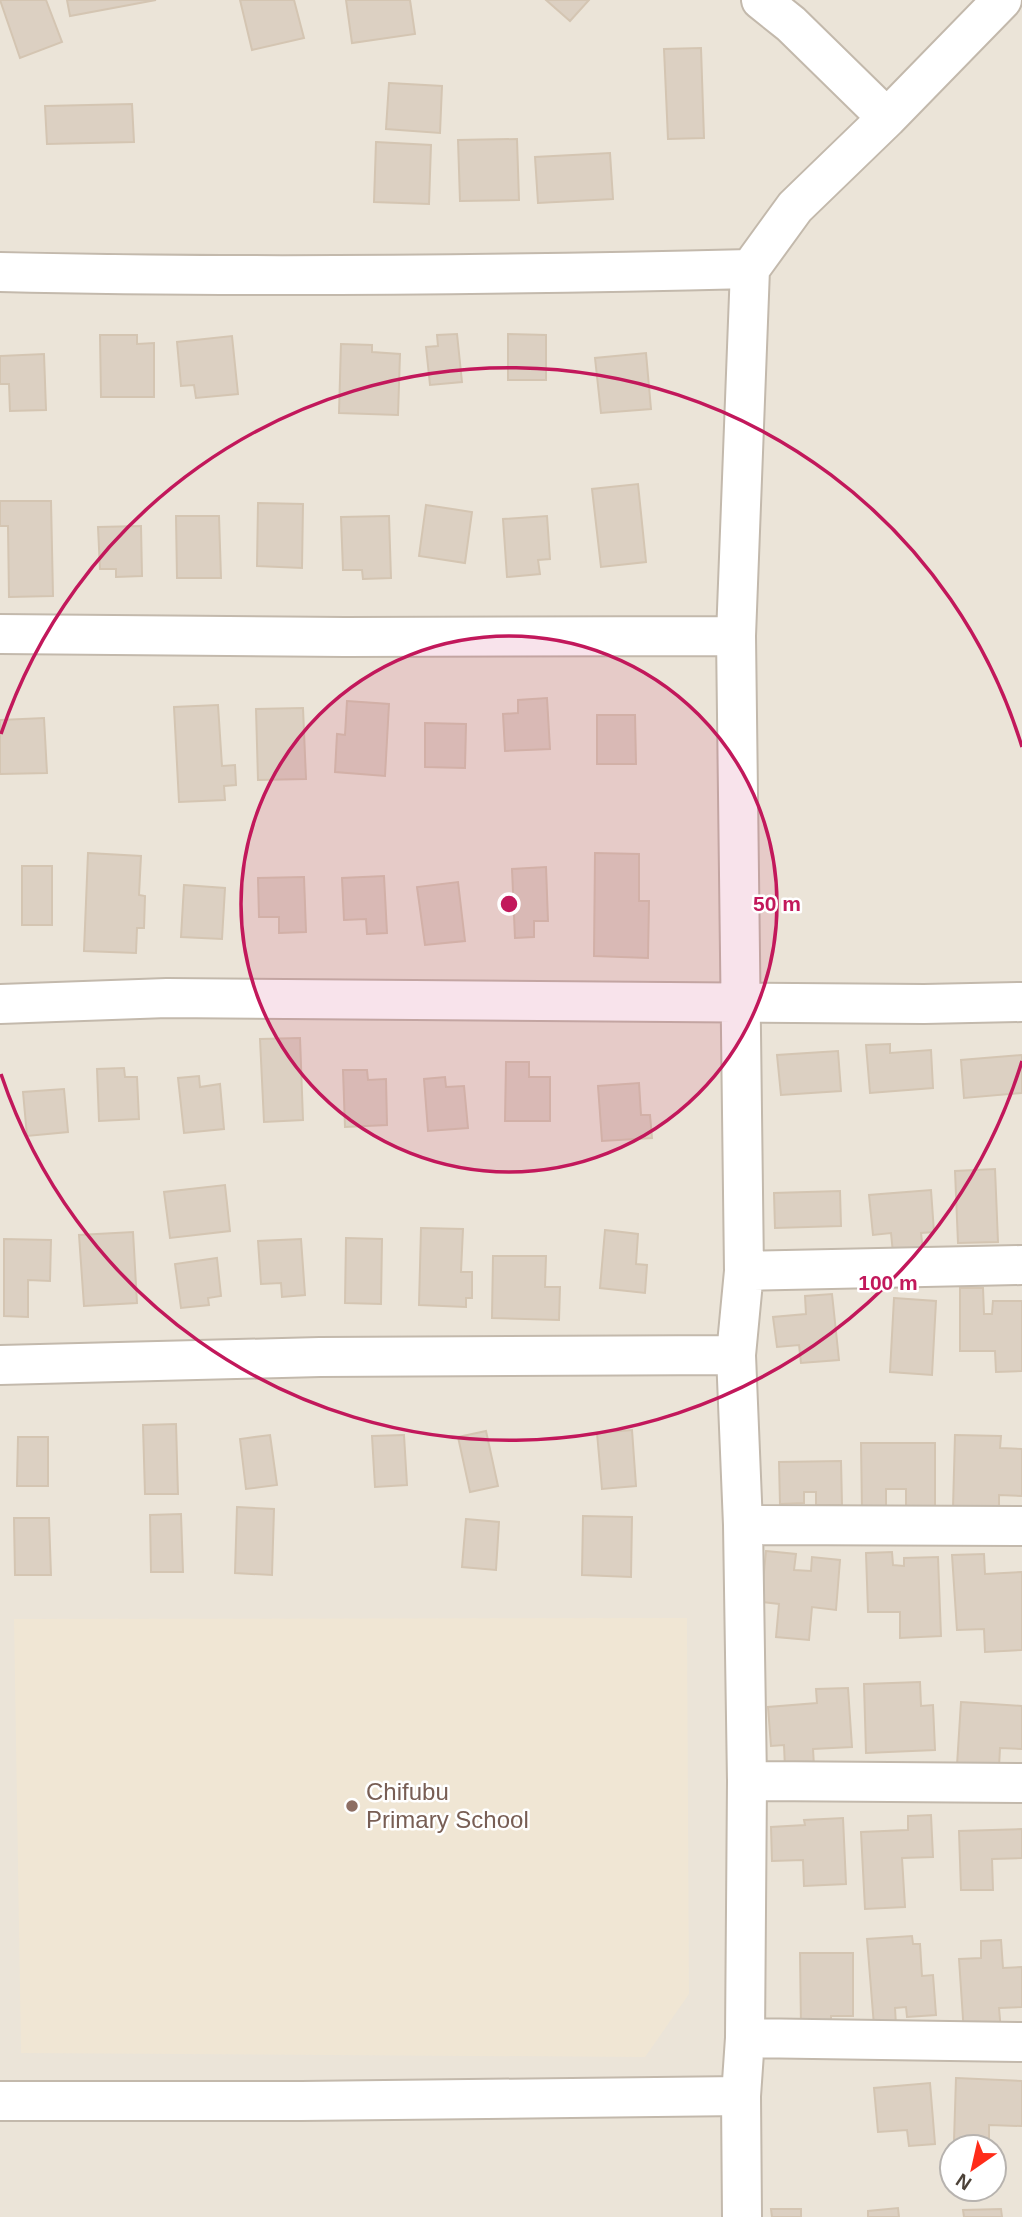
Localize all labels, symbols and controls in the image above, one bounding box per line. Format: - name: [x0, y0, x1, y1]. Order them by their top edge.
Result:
- centre of rings: [497, 892, 521, 916]
- text: 50 m: [753, 892, 801, 915]
- text: 100 m: [858, 1271, 918, 1294]
- place label: Chifubu Primary School: [366, 1778, 529, 1833]
- marker: Chifubu Primary School: [344, 1798, 360, 1814]
- north arrow: [938, 2133, 1008, 2203]
- text: N: [952, 2169, 975, 2194]

